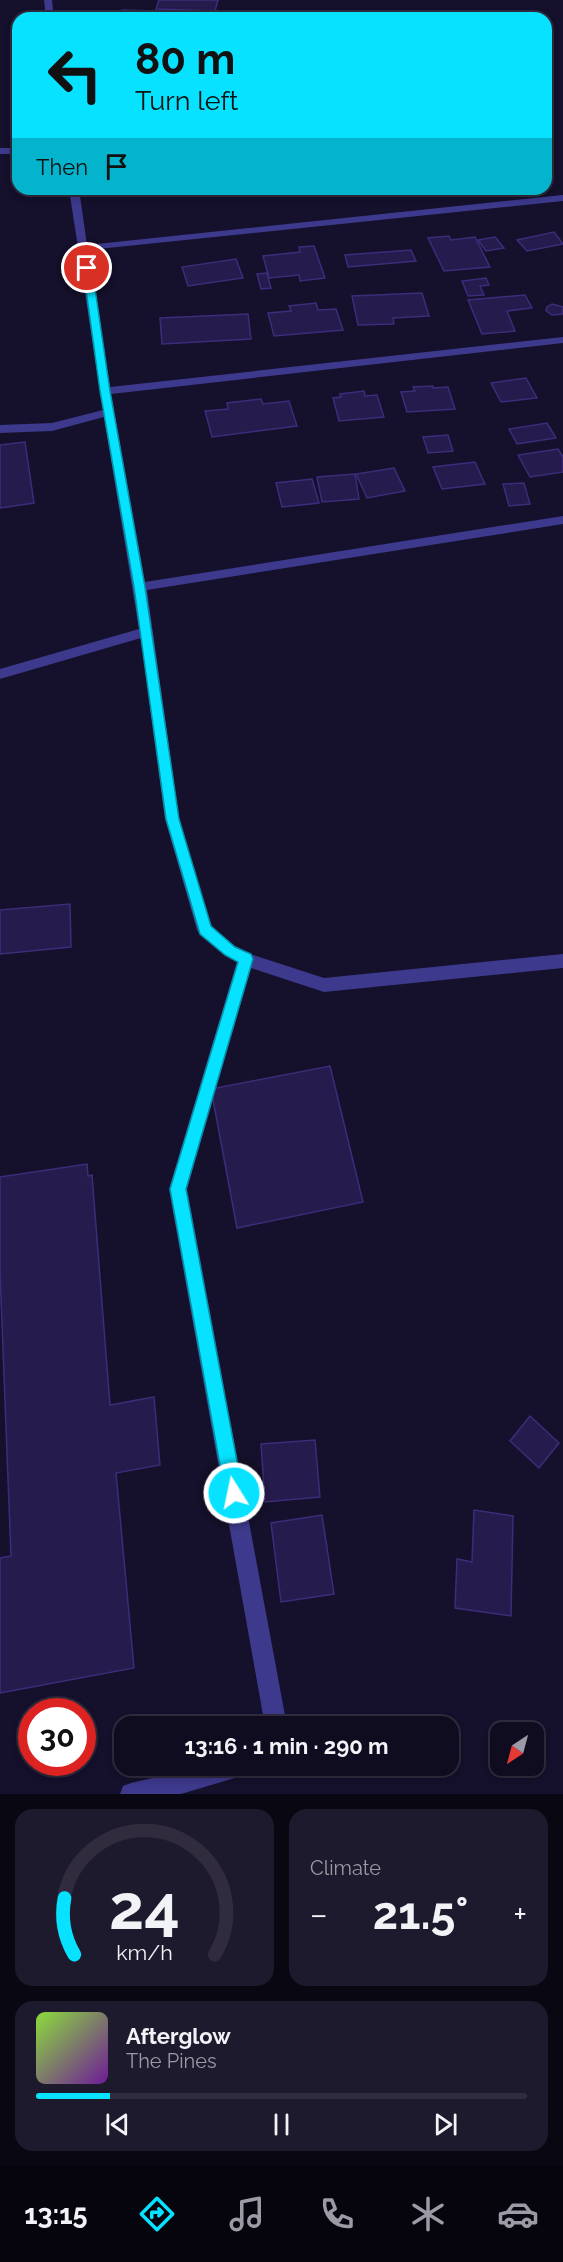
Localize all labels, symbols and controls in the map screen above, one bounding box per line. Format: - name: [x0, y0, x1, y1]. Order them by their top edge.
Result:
- text: 80 m: [135, 35, 235, 84]
- icon: left: [36, 36, 114, 114]
- text: Turn left: [135, 85, 238, 116]
- icon: arrive: [100, 150, 133, 183]
- text: Then: [36, 154, 88, 180]
- pin: [61, 242, 112, 293]
- icon: arrive: [70, 251, 103, 284]
- position arrow: [202, 1461, 266, 1525]
- speed limit sign: 30: [18, 1698, 96, 1776]
- north arrow: [490, 1722, 544, 1776]
- map controls: [490, 1722, 544, 1776]
- text: 13:16 · 1 min · 290 m: [185, 1733, 389, 1759]
- text: Climate: [310, 1856, 381, 1880]
- text: 24: [109, 1870, 180, 1944]
- text: 21.5°: [373, 1887, 468, 1940]
- text: −: [310, 1895, 328, 1934]
- text: +: [513, 1895, 527, 1934]
- text: km/h: [116, 1940, 173, 1965]
- text: Afterglow: [126, 2023, 231, 2049]
- text: The Pines: [126, 2049, 217, 2073]
- icon: previous: [101, 2108, 134, 2141]
- icon: pause: [265, 2108, 298, 2141]
- icon: next: [429, 2108, 462, 2141]
- icon: directions: [136, 2193, 178, 2235]
- icon: music: [226, 2193, 268, 2235]
- icon: phone: [316, 2193, 358, 2235]
- icon: climate: [407, 2193, 449, 2235]
- icon: car: [497, 2193, 539, 2235]
- text: 13:15: [24, 2199, 88, 2230]

